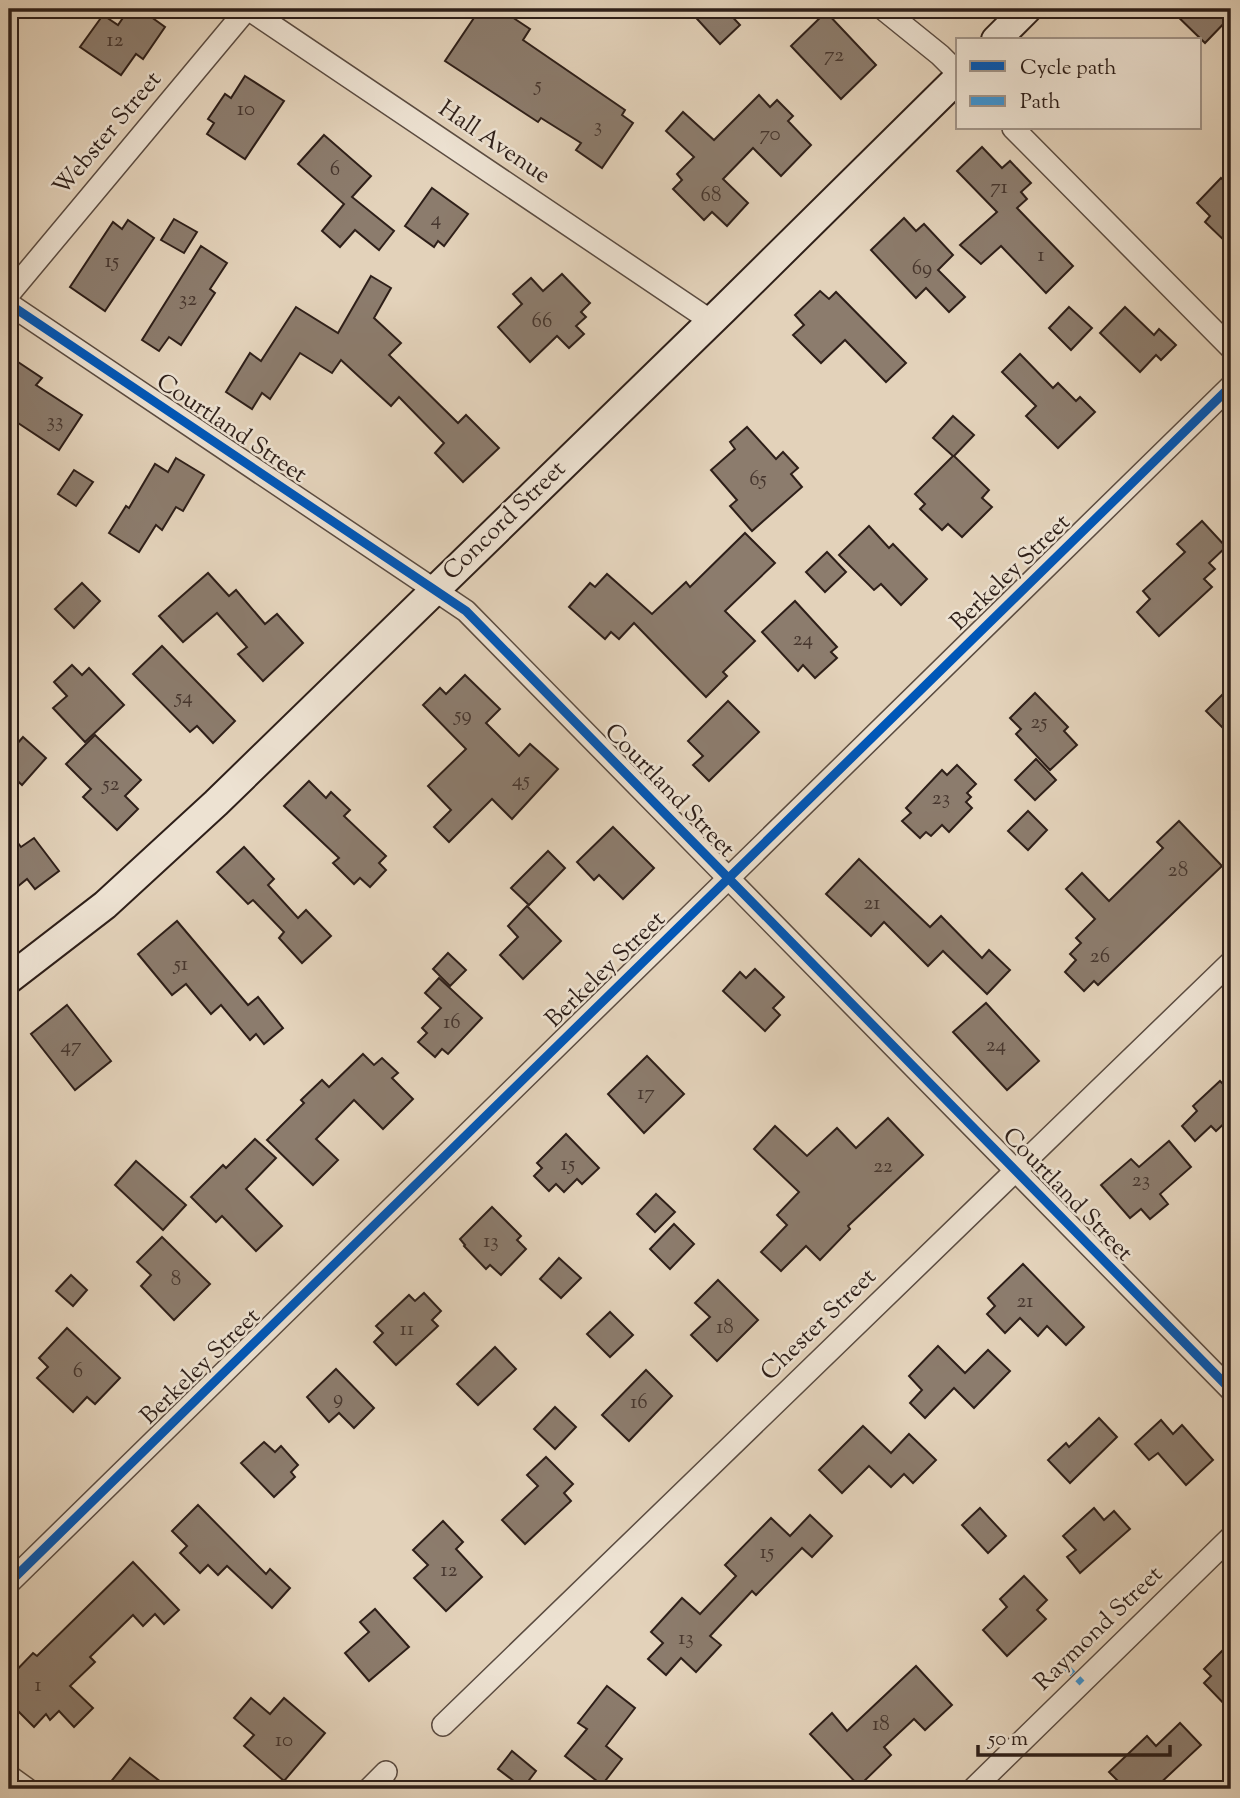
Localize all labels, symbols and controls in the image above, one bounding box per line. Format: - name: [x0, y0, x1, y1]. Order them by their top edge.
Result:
- house number: 12: [107, 26, 124, 56]
- legend: [956, 38, 1202, 130]
- house number: 72: [824, 41, 844, 71]
- text: Cycle path: [1020, 54, 1117, 84]
- street label: Webster Street: [46, 64, 170, 204]
- house number: 5: [533, 71, 542, 101]
- text: Path: [1020, 88, 1061, 118]
- street label: Hall Avenue: [431, 93, 557, 193]
- house number: 10: [237, 95, 255, 125]
- house number: 3: [594, 112, 602, 142]
- house number: 70: [759, 120, 781, 150]
- house number: 6: [330, 155, 340, 185]
- house number: 71: [990, 173, 1008, 203]
- house number: 68: [701, 181, 721, 211]
- house number: 4: [431, 205, 441, 235]
- house number: 1: [1037, 241, 1045, 271]
- house number: 15: [105, 247, 119, 277]
- house number: 69: [912, 254, 932, 284]
- house number: 32: [179, 285, 197, 315]
- house number: 66: [532, 307, 552, 337]
- street label: Courtland Street: [149, 366, 313, 492]
- house number: 33: [47, 407, 63, 437]
- street label: Concord Street: [436, 453, 574, 589]
- house number: 65: [749, 465, 767, 495]
- street label: Berkeley Street: [943, 507, 1079, 639]
- house number: 24: [793, 625, 813, 655]
- house number: 54: [174, 683, 193, 713]
- house number: 59: [453, 701, 472, 731]
- house number: 25: [1030, 708, 1048, 738]
- street label: Courtland Street: [596, 716, 742, 866]
- house number: 45: [512, 766, 530, 796]
- house number: 52: [101, 770, 120, 800]
- house number: 23: [932, 784, 950, 814]
- house number: 28: [1168, 856, 1188, 886]
- house number: 21: [864, 889, 880, 919]
- street label: Berkeley Street: [538, 904, 674, 1036]
- house number: 26: [1090, 942, 1110, 972]
- house number: 51: [173, 950, 188, 980]
- house number: 16: [443, 1008, 461, 1038]
- house number: 24: [986, 1031, 1006, 1061]
- house number: 47: [60, 1032, 82, 1062]
- house number: 17: [637, 1079, 655, 1109]
- street label: Courtland Street: [994, 1120, 1140, 1270]
- house number: 15: [561, 1150, 575, 1180]
- house number: 22: [873, 1152, 893, 1182]
- house number: 23: [1132, 1166, 1150, 1196]
- house number: 13: [483, 1227, 499, 1257]
- street label: Chester Street: [753, 1261, 885, 1389]
- house number: 8: [171, 1265, 181, 1295]
- house number: 21: [1017, 1287, 1033, 1317]
- street label: Berkeley Street: [133, 1301, 269, 1433]
- house number: 18: [716, 1313, 734, 1343]
- house number: 11: [400, 1315, 414, 1345]
- house number: 6: [73, 1357, 83, 1387]
- house number: 9: [333, 1384, 343, 1414]
- house number: 16: [630, 1388, 648, 1418]
- house number: 15: [760, 1538, 774, 1568]
- house number: 12: [441, 1556, 458, 1586]
- street label: Raymond Street: [1027, 1559, 1171, 1699]
- house number: 13: [678, 1624, 694, 1654]
- house number: 1: [34, 1671, 42, 1701]
- house number: 18: [872, 1710, 890, 1740]
- scale bar: [978, 1714, 1170, 1758]
- text: 50 m: [987, 1725, 1028, 1755]
- house number: 10: [275, 1726, 293, 1756]

